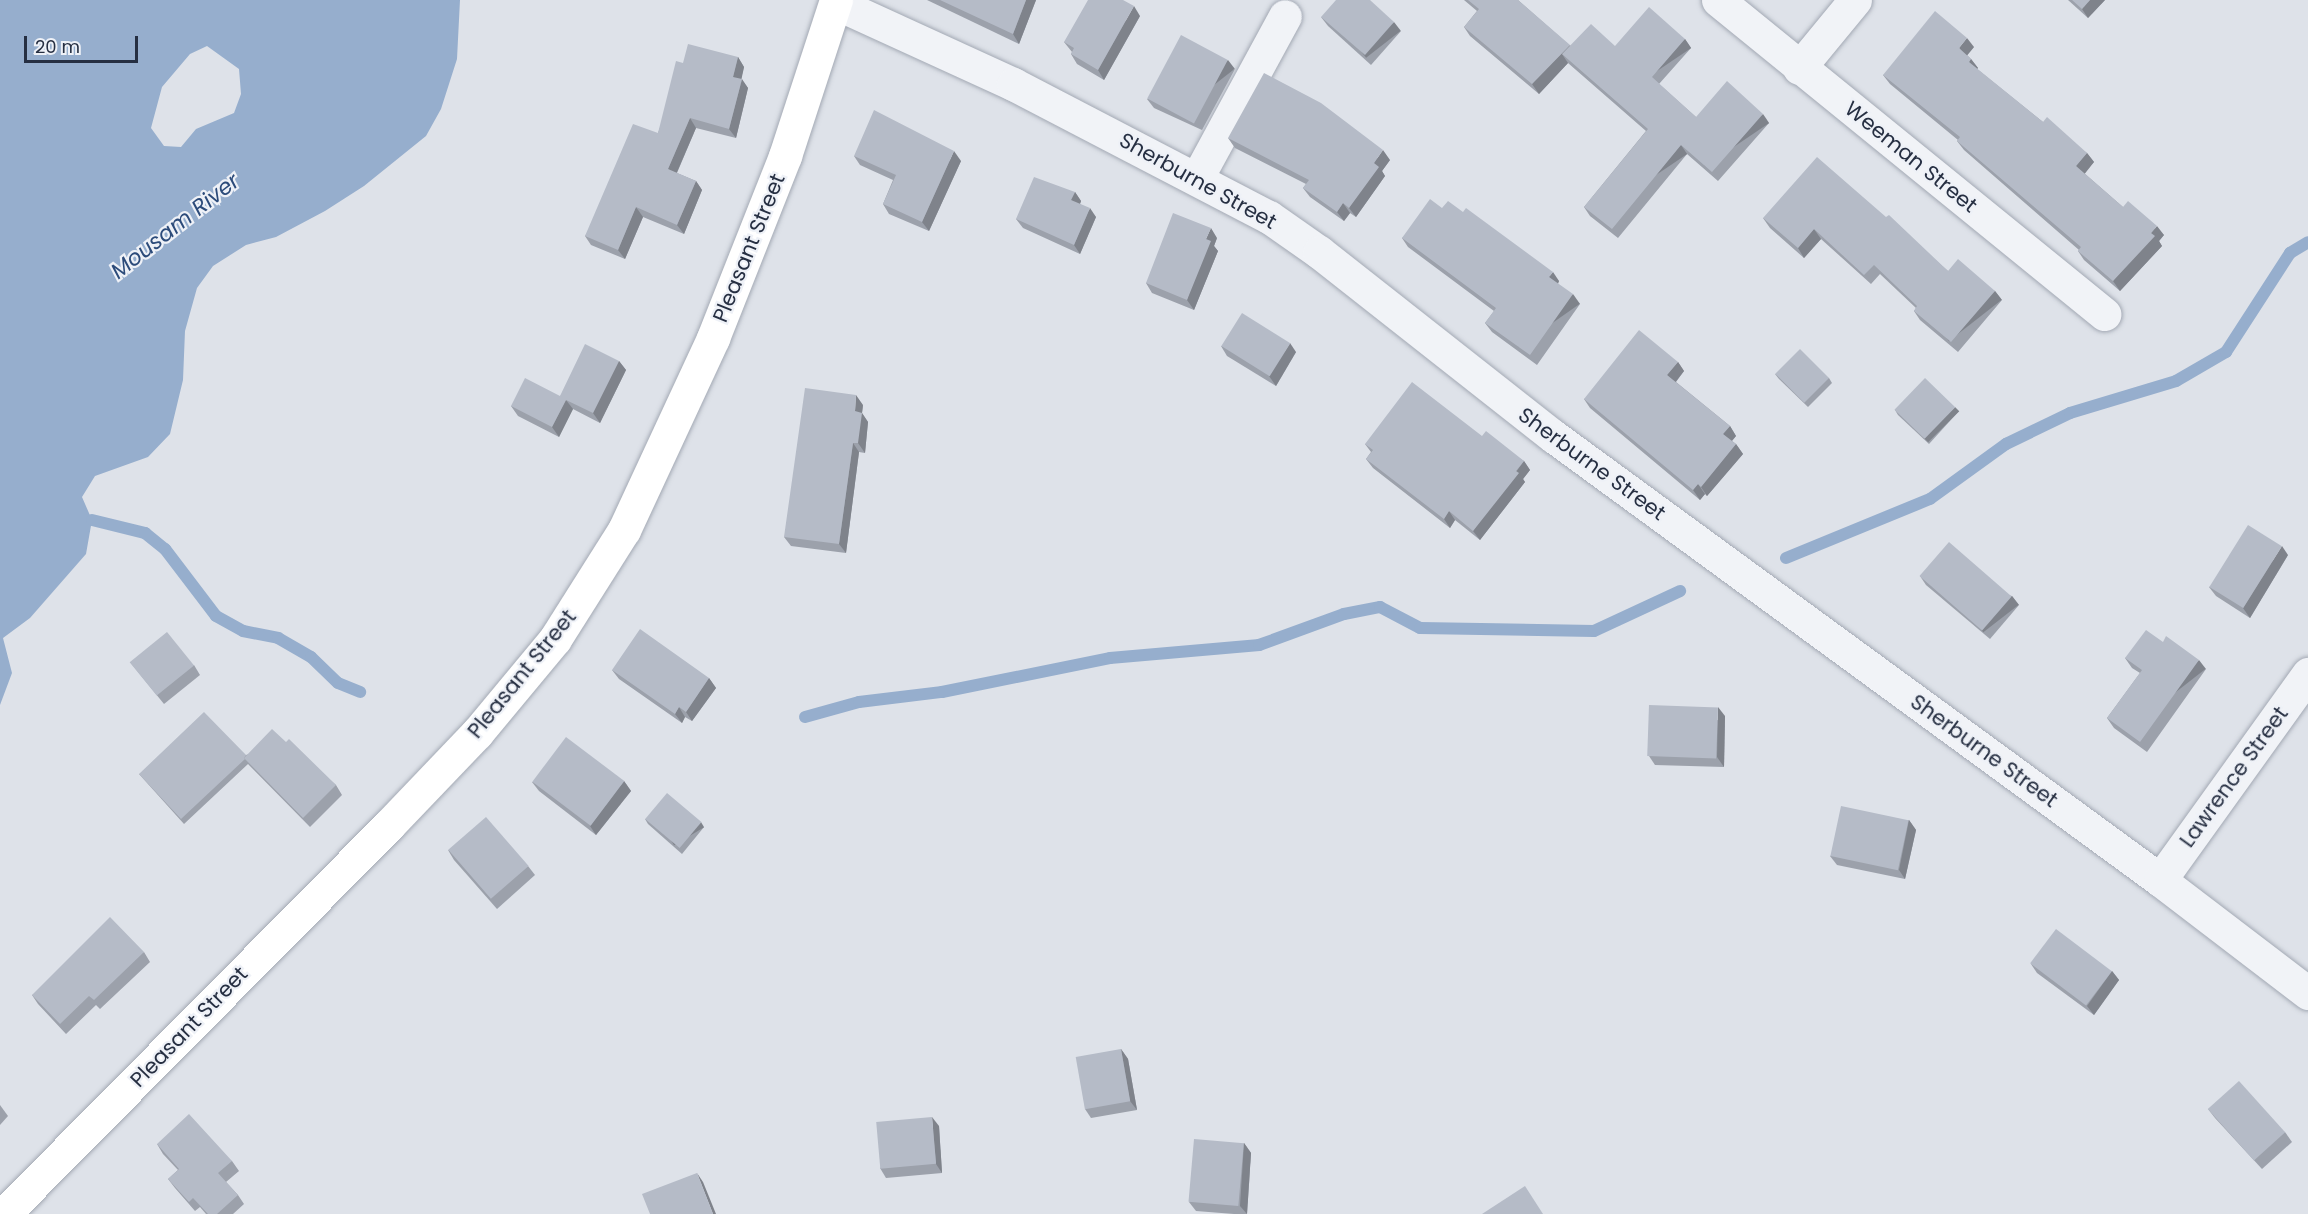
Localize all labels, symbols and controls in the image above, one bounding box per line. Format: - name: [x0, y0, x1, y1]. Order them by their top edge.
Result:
- scale bar: [27, 24, 141, 62]
- text: 20 m: [35, 34, 80, 59]
- street label: Weeman Street: [1840, 96, 1982, 218]
- street label: Sherburne Street: [1115, 127, 1281, 235]
- water label: Mousam River: [106, 168, 244, 284]
- street label: Pleasant Street: [708, 170, 790, 326]
- street label: Sherburne Street: [1514, 402, 1670, 526]
- street label: Pleasant Street: [463, 605, 581, 743]
- street label: Sherburne Street: [1906, 689, 2062, 813]
- street label: Lawrence Street: [2175, 702, 2293, 852]
- street label: Pleasant Street: [125, 961, 253, 1093]

